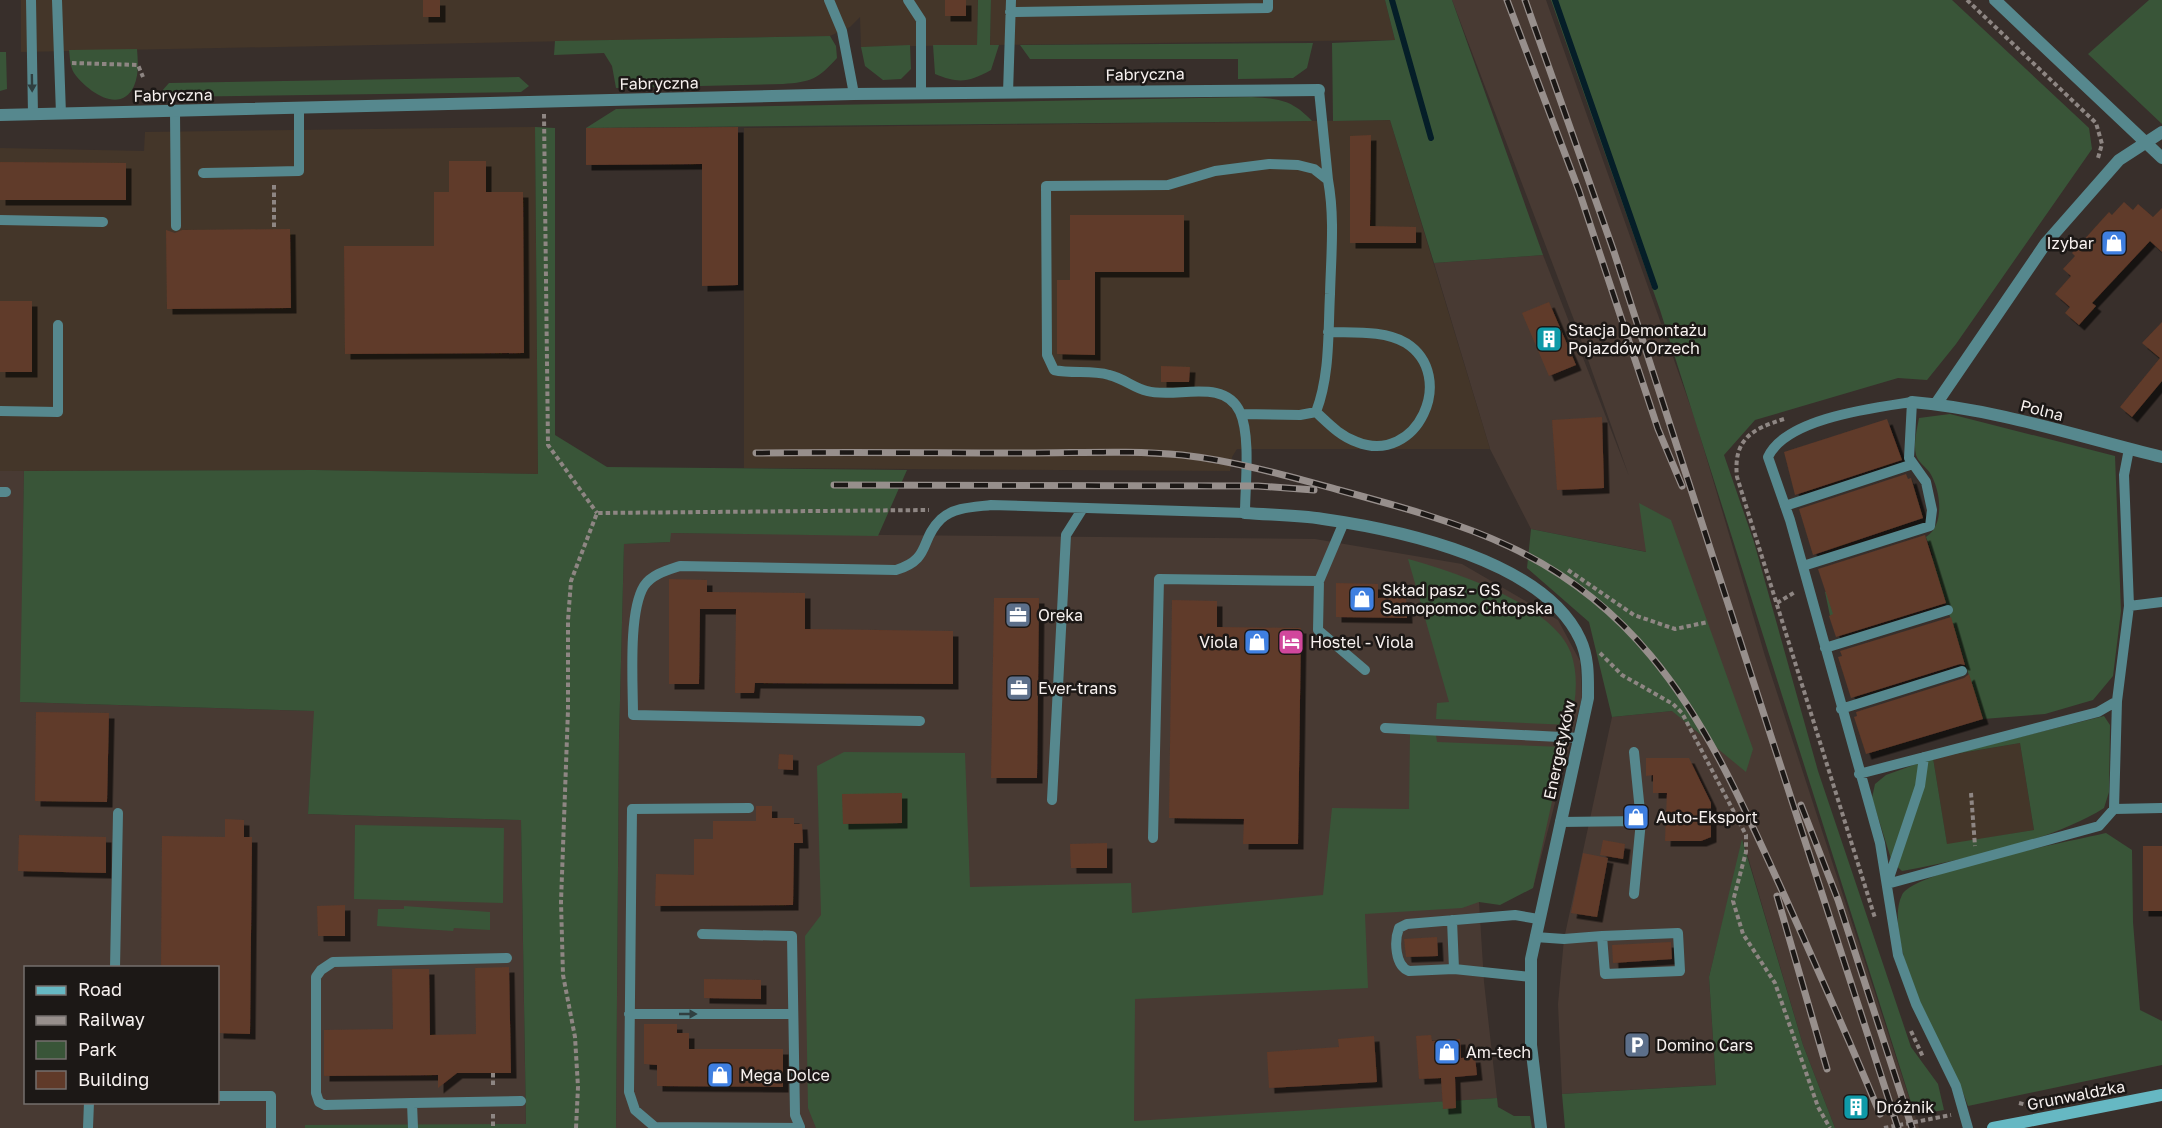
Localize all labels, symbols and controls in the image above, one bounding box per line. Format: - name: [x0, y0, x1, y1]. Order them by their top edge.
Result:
- street label: Fabryczna: [1105, 63, 1185, 85]
- street label: Fabryczna: [619, 72, 699, 94]
- one-way arrow: [27, 73, 37, 92]
- street label: Fabryczna: [133, 84, 213, 106]
- shop icon: Izybar: [2099, 228, 2129, 258]
- place label: Izybar: [2047, 233, 2094, 253]
- place label: Stacja Demontażu Pojazdów Orzech: [1568, 320, 1707, 358]
- building icon: Stacja Demontażu Pojazdów Orzech: [1534, 324, 1564, 354]
- street label: Polna: [2018, 395, 2066, 425]
- place label: Skład pasz - GS Samopomoc Chłopska: [1382, 580, 1553, 618]
- shop icon: Skład pasz - GS Samopomoc Chłopska: [1347, 584, 1377, 614]
- office icon: Oreka: [1003, 600, 1033, 630]
- place label: Oreka: [1038, 605, 1083, 625]
- shop icon: Viola: [1242, 627, 1272, 657]
- hotel icon: Hostel - Viola: [1276, 627, 1306, 657]
- place label: Viola: [1199, 632, 1238, 652]
- place label: Hostel - Viola: [1310, 632, 1414, 652]
- office icon: Ever-trans: [1004, 673, 1034, 703]
- place label: Ever-trans: [1038, 678, 1117, 698]
- street label: Energetyków: [1539, 699, 1579, 801]
- shop icon: Auto-Eksport: [1621, 802, 1651, 832]
- place label: Auto-Eksport: [1656, 807, 1758, 827]
- legend: [24, 966, 219, 1104]
- text: Road: [78, 978, 122, 1000]
- text: Railway: [78, 1008, 145, 1030]
- one-way arrow: [678, 1009, 697, 1019]
- parking icon: Domino Cars: [1622, 1030, 1652, 1060]
- place label: Domino Cars: [1656, 1035, 1753, 1055]
- shop icon: Am-tech: [1432, 1037, 1462, 1067]
- text: Park: [78, 1038, 117, 1060]
- place label: Am-tech: [1466, 1042, 1531, 1062]
- shop icon: Mega Dolce: [705, 1060, 735, 1090]
- place label: Mega Dolce: [740, 1065, 830, 1085]
- text: Building: [78, 1068, 149, 1090]
- street label: Grunwaldzka: [2025, 1076, 2127, 1114]
- building icon: Dróżnik: [1841, 1092, 1871, 1122]
- place label: Dróżnik: [1876, 1097, 1934, 1117]

